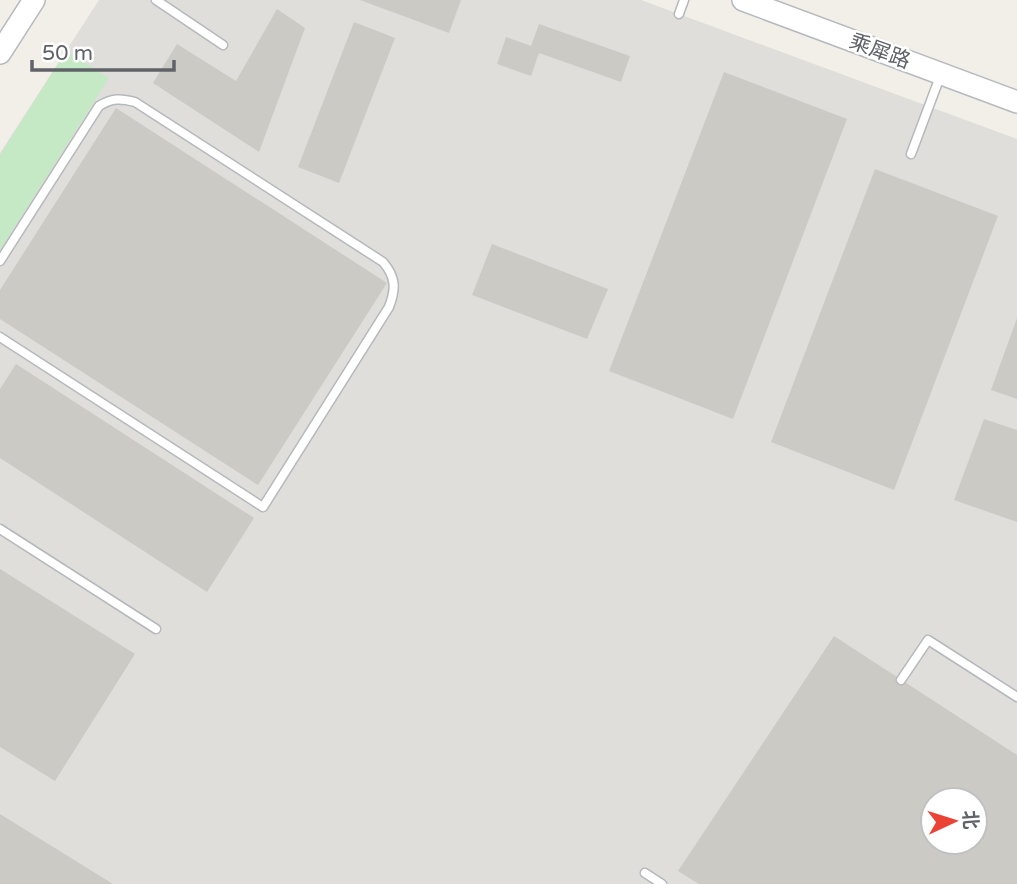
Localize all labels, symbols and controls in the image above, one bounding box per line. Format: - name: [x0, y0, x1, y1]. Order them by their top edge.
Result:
- scale bar: [32, 28, 173, 72]
- street label: 乘犀路: [846, 29, 914, 74]
- text: 50 m: [42, 41, 93, 66]
- north arrow: [919, 786, 989, 856]
- text: 北: [958, 810, 982, 830]

